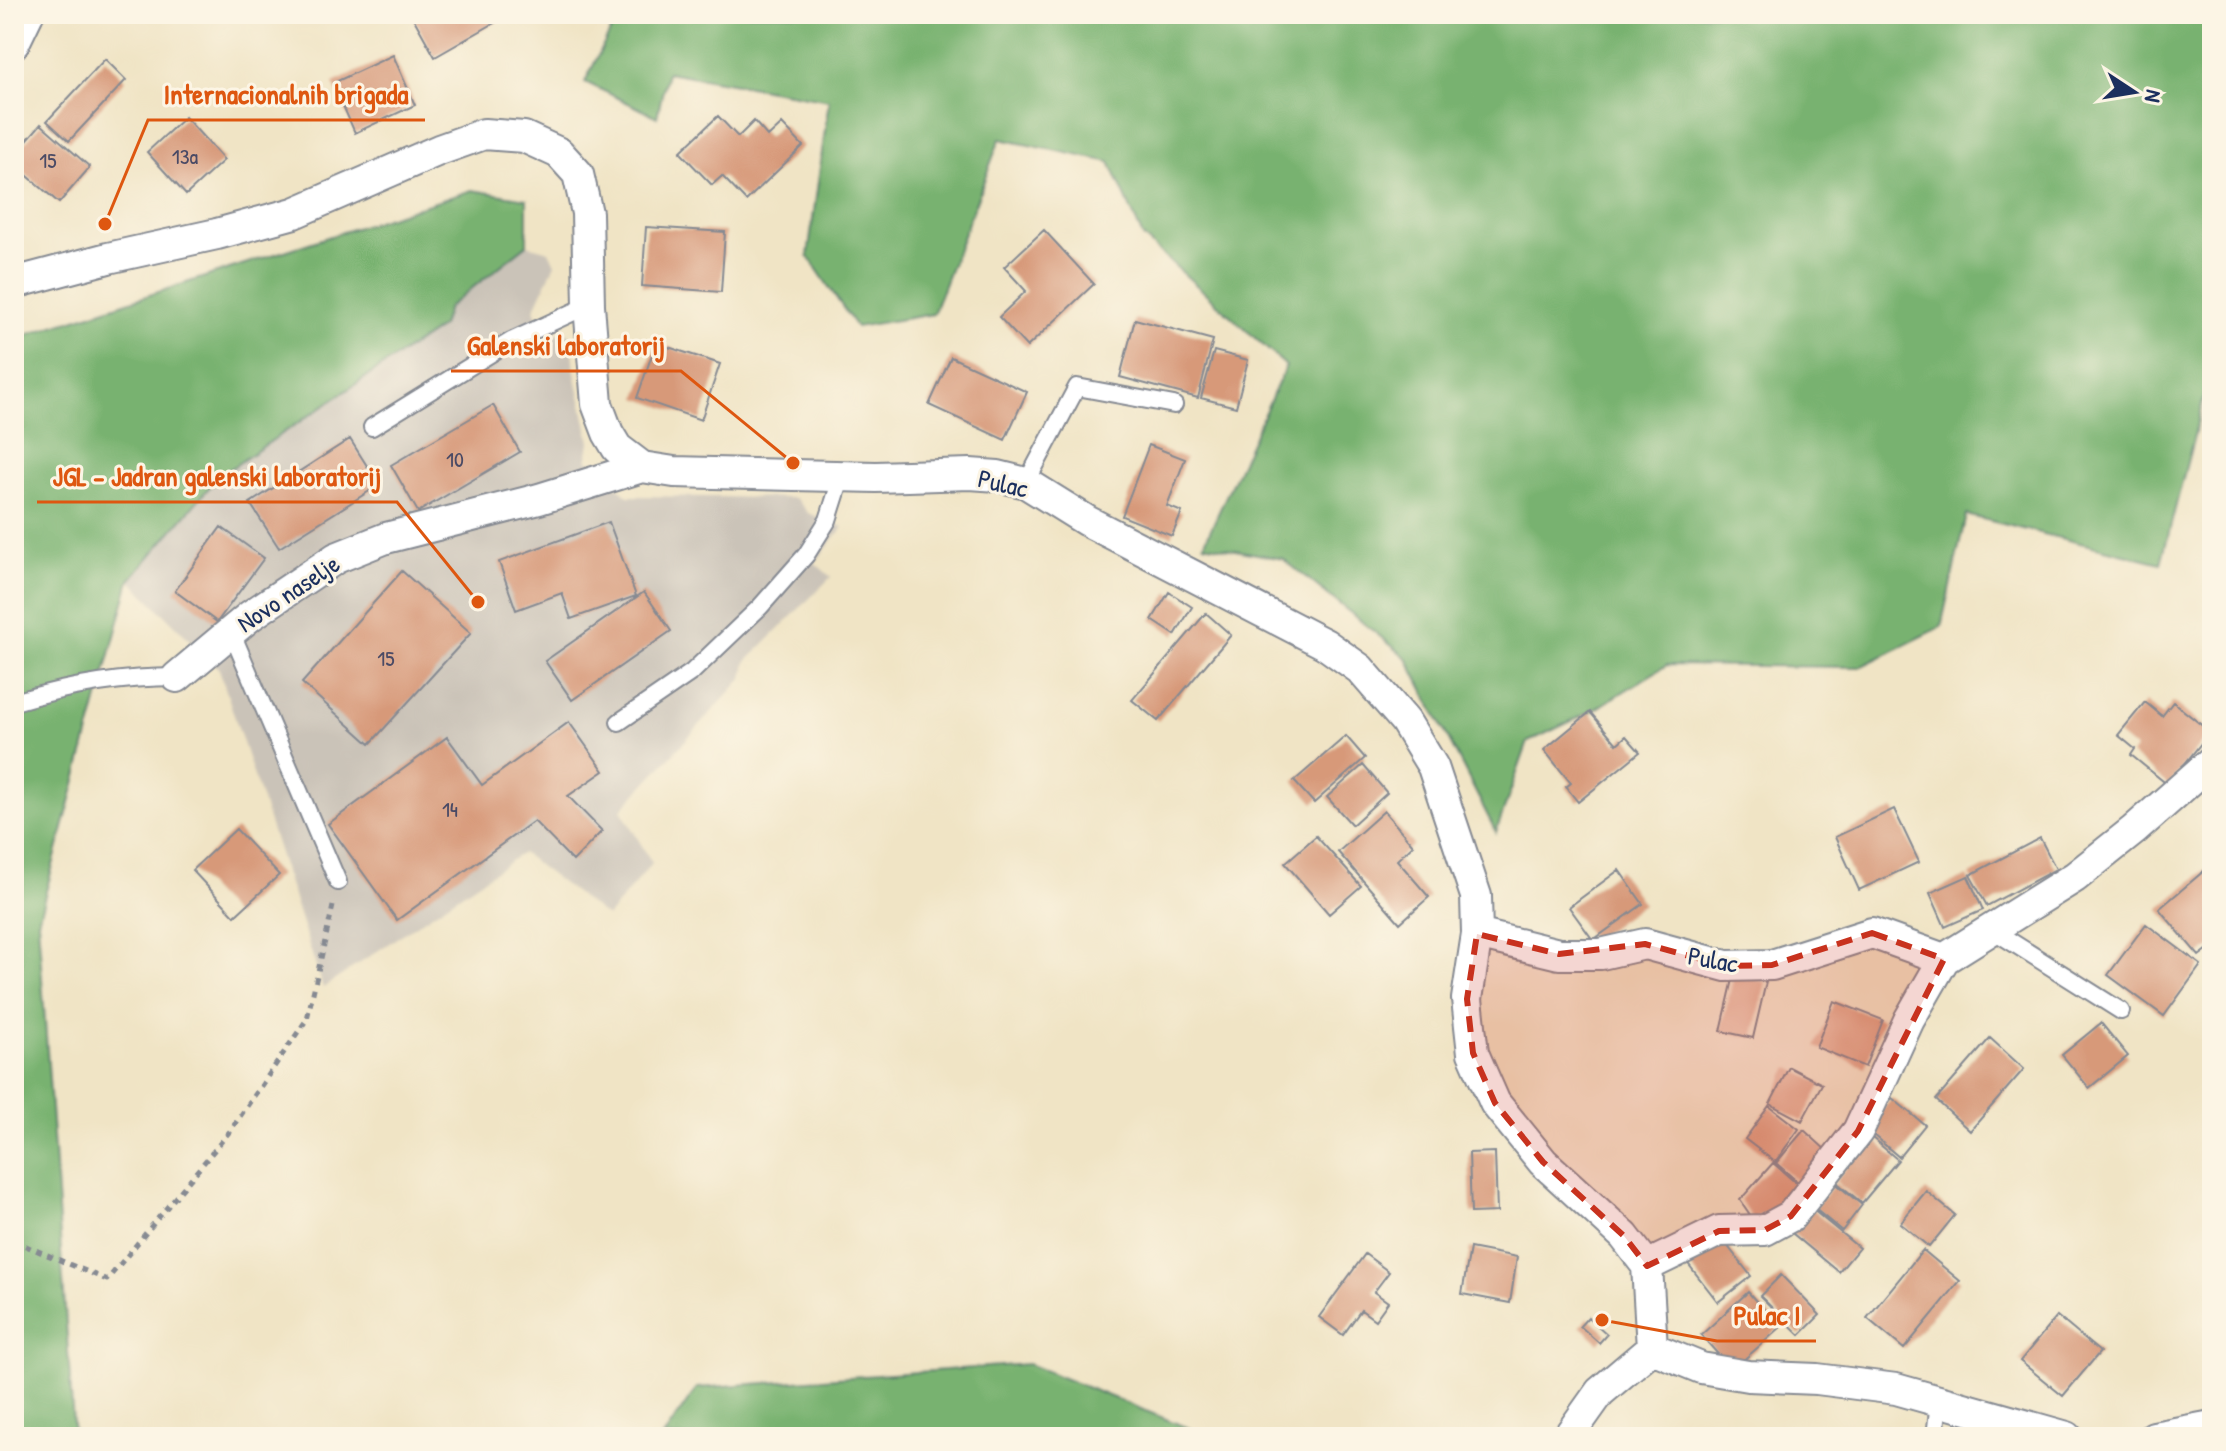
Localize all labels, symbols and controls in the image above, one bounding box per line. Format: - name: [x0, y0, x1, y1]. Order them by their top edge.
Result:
- north arrow: [2094, 52, 2174, 132]
- callout: Internacionalnih brigada: [148, 68, 425, 120]
- text: Internacionalnih brigada: [164, 75, 409, 114]
- text: N: [2138, 87, 2169, 105]
- house number: 13a: [172, 141, 199, 171]
- house number: 15: [39, 145, 57, 175]
- callout: Galenski laboratorij: [451, 319, 681, 371]
- text: Galenski laboratorij: [467, 326, 665, 364]
- house number: 10: [446, 444, 464, 474]
- callout: JGL - Jadran galenski laboratorij: [37, 450, 397, 502]
- text: JGL - Jadran galenski laboratorij: [53, 457, 381, 496]
- street label: Pulac: [975, 460, 1031, 506]
- street label: Novo naselje: [230, 546, 346, 640]
- house number: 15: [377, 643, 395, 673]
- house number: 14: [442, 794, 458, 824]
- street label: Pulac: [1685, 937, 1741, 981]
- callout: Pulac I: [1717, 1289, 1816, 1341]
- text: Pulac I: [1734, 1296, 1800, 1334]

